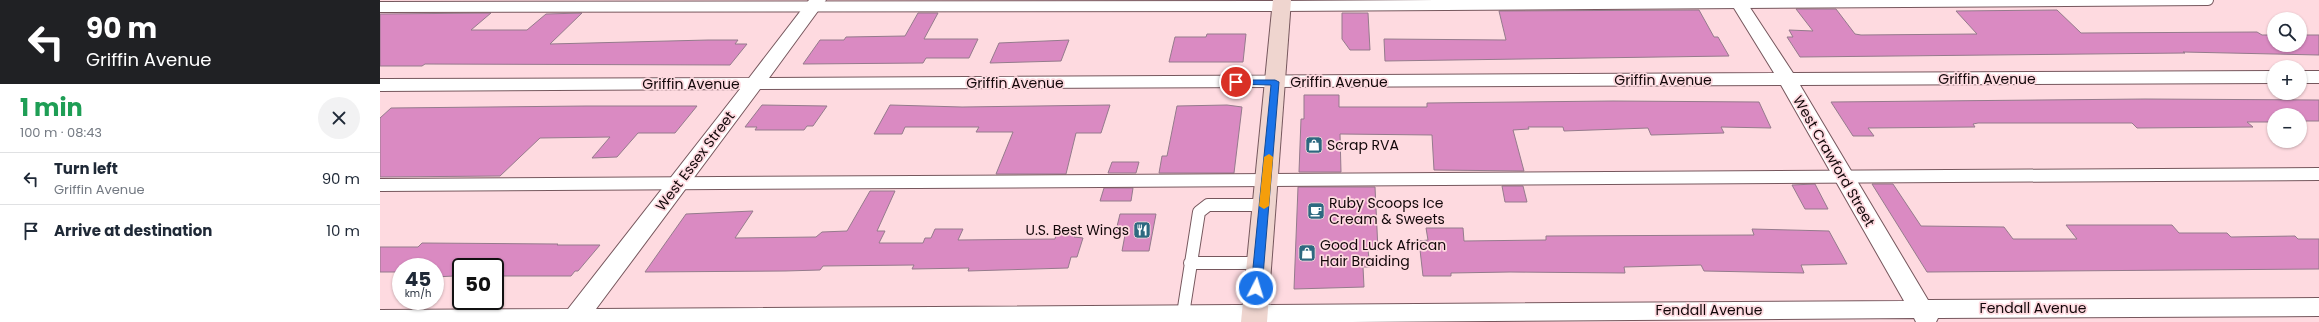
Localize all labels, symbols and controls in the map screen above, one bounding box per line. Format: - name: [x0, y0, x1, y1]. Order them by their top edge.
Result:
- text: 90 m: [86, 9, 157, 48]
- map controls: [2267, 12, 2307, 148]
- button: search: [2267, 12, 2307, 52]
- icon: left: [20, 16, 72, 68]
- text: Griffin Avenue: [86, 47, 211, 72]
- button: +: [2267, 60, 2307, 100]
- pin: [1219, 65, 1253, 99]
- street label: Griffin Avenue: [1938, 69, 2036, 89]
- street label: Griffin Avenue: [1614, 70, 1712, 90]
- icon: arrive: [1225, 71, 1247, 93]
- street label: Griffin Avenue: [1290, 72, 1388, 92]
- street label: Griffin Avenue: [966, 73, 1064, 93]
- street label: Griffin Avenue: [642, 74, 740, 94]
- text: 1 min: [20, 91, 83, 124]
- street label: West Crawford Street: [1788, 92, 1880, 230]
- button: close: [318, 97, 360, 139]
- street label: West Essex Street: [651, 107, 739, 215]
- button: −: [2267, 108, 2307, 148]
- text: 100 m · 08:43: [20, 123, 102, 142]
- shop icon: Scrap RVA: [1304, 135, 1324, 155]
- place label: Scrap RVA: [1327, 135, 1399, 155]
- text: Turn left: [54, 158, 118, 179]
- icon: left: [20, 168, 42, 190]
- text: 90 m: [322, 168, 360, 189]
- text: Griffin Avenue: [54, 180, 145, 199]
- place label: Ruby Scoops Ice Cream & Sweets: [1329, 193, 1445, 229]
- cafe icon: Ruby Scoops Ice Cream & Sweets: [1306, 201, 1326, 221]
- icon: arrive: [20, 220, 42, 242]
- text: Arrive at destination: [54, 220, 212, 241]
- text: 10 m: [326, 220, 360, 241]
- place label: U.S. Best Wings: [1025, 220, 1129, 240]
- restaurant icon: U.S. Best Wings: [1132, 220, 1152, 240]
- place label: Good Luck African Hair Braiding: [1320, 235, 1446, 271]
- shop icon: Good Luck African Hair Braiding: [1297, 243, 1317, 263]
- speed limit sign: 50: [452, 258, 504, 310]
- text: 45: [405, 265, 431, 293]
- position arrow: [1235, 267, 1277, 309]
- text: km/h: [405, 286, 431, 301]
- street label: Fendall Avenue: [1980, 298, 2087, 318]
- street label: Fendall Avenue: [1656, 300, 1763, 320]

